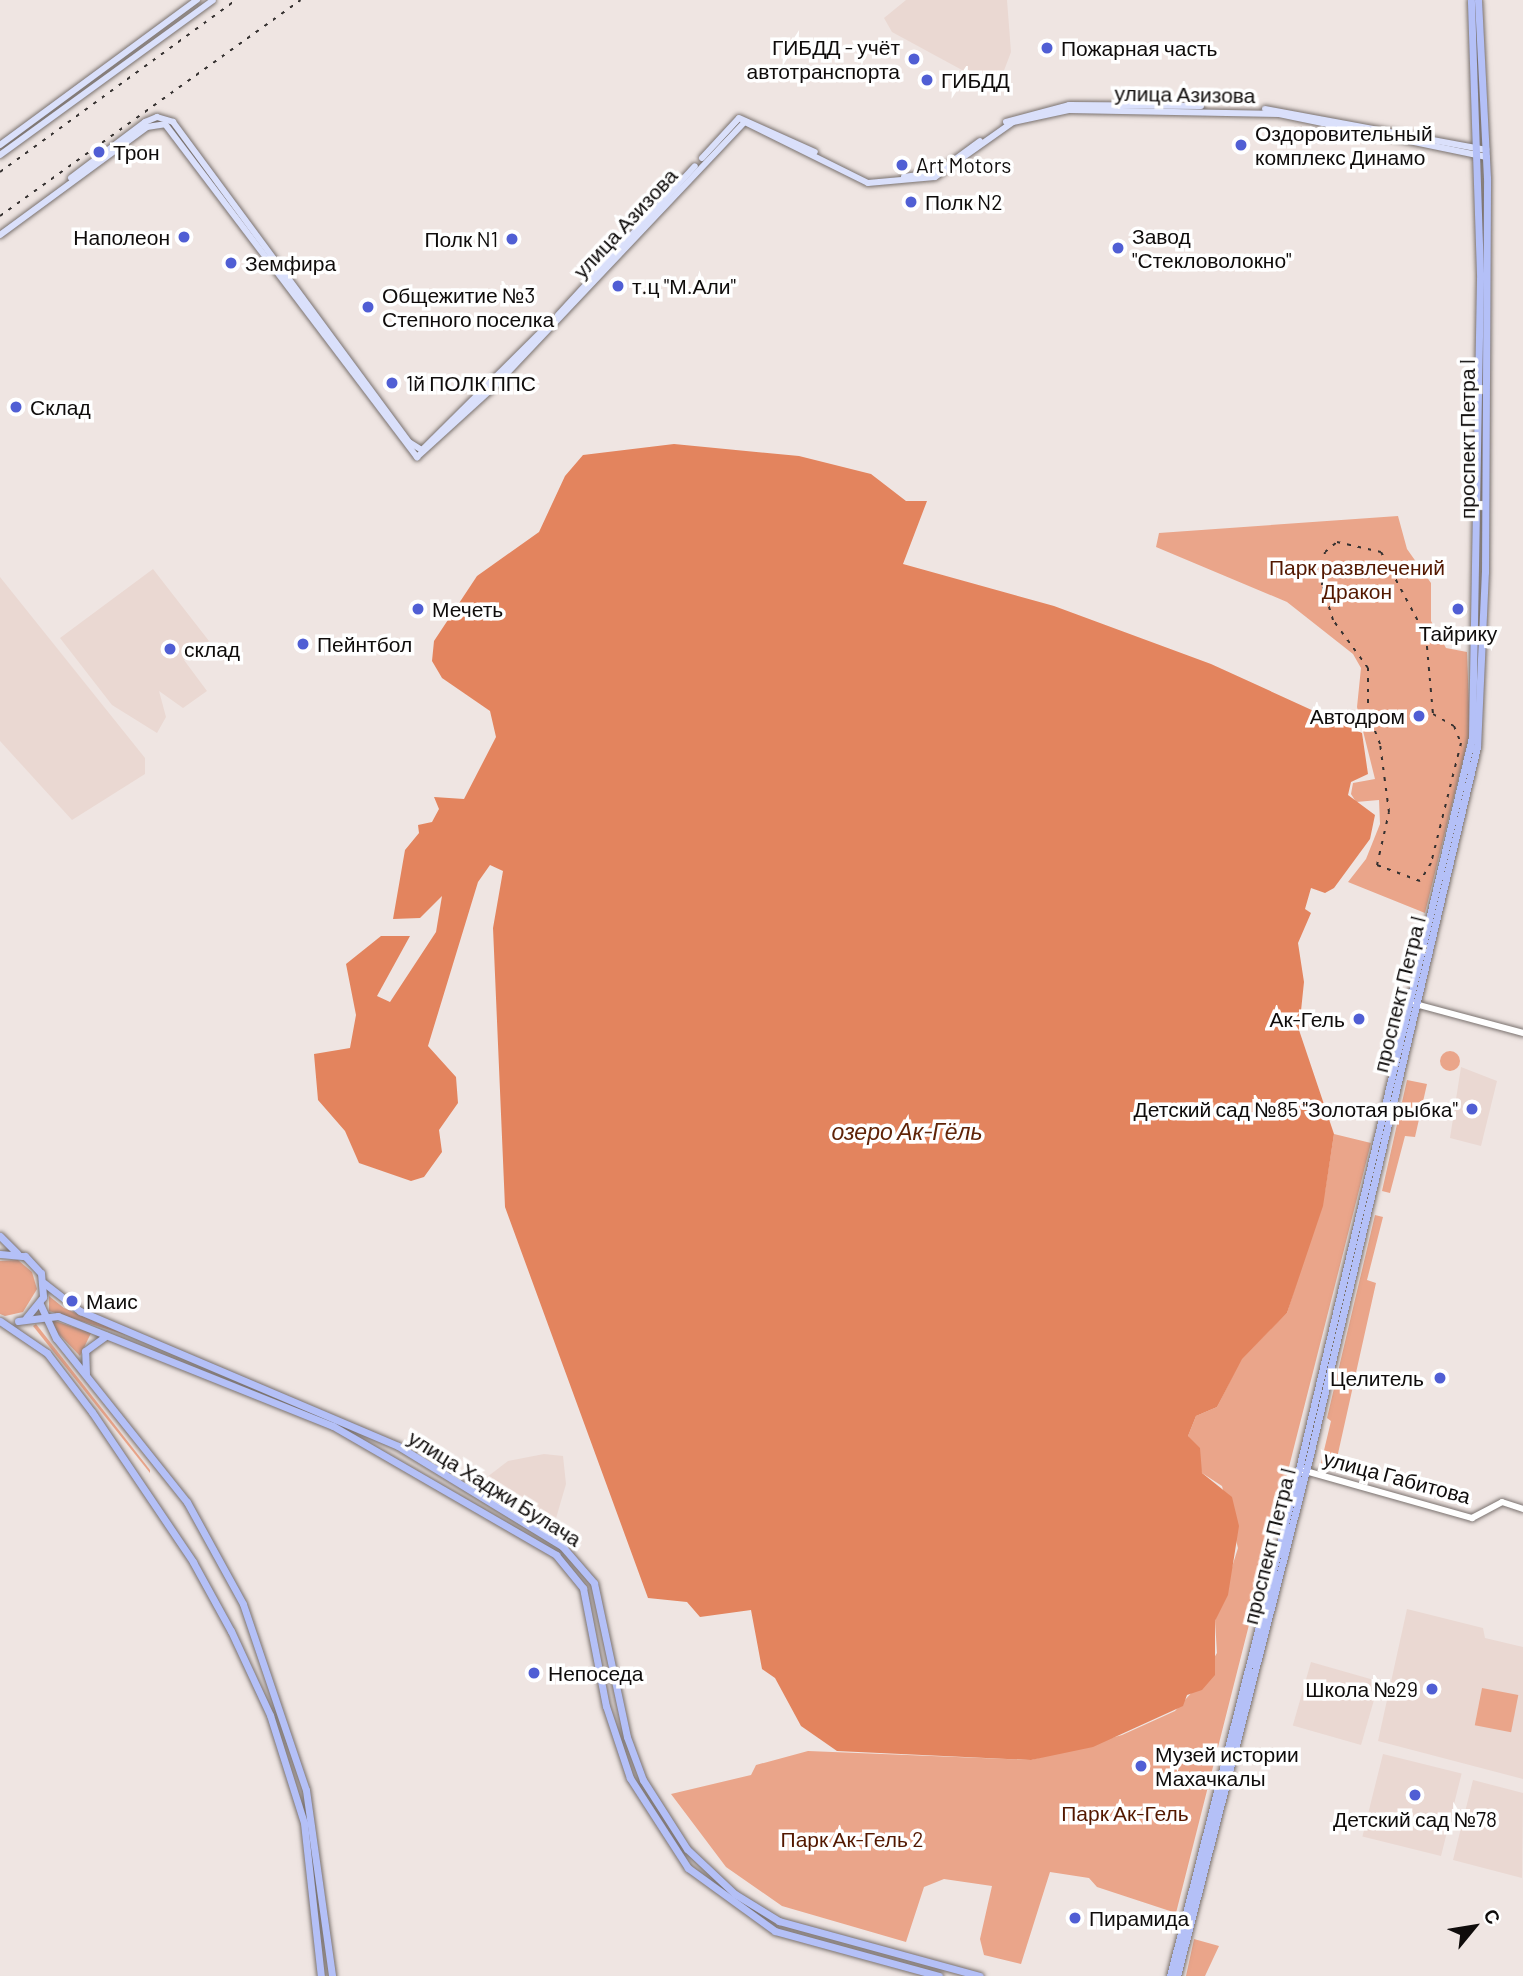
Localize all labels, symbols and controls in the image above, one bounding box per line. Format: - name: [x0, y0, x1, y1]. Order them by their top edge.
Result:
- place label: ГИБДД - учёт автотранспорта: [747, 34, 900, 84]
- place label: Пожарная часть: [1061, 35, 1217, 61]
- marker: Пожарная часть: [1039, 40, 1055, 56]
- marker: ГИБДД - учёт автотранспорта: [906, 51, 922, 67]
- place label: ГИБДД: [941, 67, 1010, 93]
- marker: ГИБДД: [919, 72, 935, 88]
- street label: улица Азизова: [1114, 80, 1256, 108]
- place label: Оздоровительный комплекс Динамо: [1255, 120, 1433, 170]
- marker: Оздоровительный комплекс Динамо: [1233, 137, 1249, 153]
- place label: Трон: [113, 139, 160, 165]
- marker: Трон: [91, 144, 107, 160]
- place label: Art Motors: [916, 152, 1011, 178]
- marker: Art Motors: [894, 157, 910, 173]
- street label: улица Азизова: [568, 163, 682, 283]
- place label: Полк N2: [925, 189, 1002, 215]
- marker: Полк N2: [903, 194, 919, 210]
- place label: Завод "Стекловолокно": [1132, 223, 1292, 273]
- place label: Наполеон: [73, 224, 170, 250]
- place label: Полк N1: [425, 226, 498, 252]
- marker: Наполеон: [176, 229, 192, 245]
- marker: Полк N1: [504, 231, 520, 247]
- marker: Завод "Стекловолокно": [1110, 240, 1126, 256]
- place label: Земфира: [245, 250, 336, 276]
- marker: Земфира: [223, 255, 239, 271]
- place label: т.ц "М.Али": [632, 273, 736, 299]
- marker: т.ц "М.Али": [610, 278, 626, 294]
- place label: Общежитие №3 Степного поселка: [382, 282, 554, 332]
- marker: Общежитие №3 Степного поселка: [360, 299, 376, 315]
- street label: проспект Петра I: [1454, 359, 1480, 519]
- place label: 1й ПОЛК ППС: [406, 370, 536, 396]
- marker: 1й ПОЛК ППС: [384, 375, 400, 391]
- place label: Склад: [30, 394, 91, 420]
- marker: Склад: [8, 399, 24, 415]
- park label: Парк развлечений Дракон: [1269, 554, 1445, 604]
- place label: Мечеть: [432, 596, 503, 622]
- marker: Мечеть: [410, 601, 426, 617]
- marker: Тайрику: [1450, 601, 1466, 617]
- place label: Тайрику: [1419, 620, 1497, 646]
- place label: Пейнтбол: [317, 631, 412, 657]
- place label: склад: [184, 636, 240, 662]
- marker: Пейнтбол: [295, 636, 311, 652]
- marker: склад: [162, 641, 178, 657]
- place label: Автодром: [1310, 703, 1405, 729]
- marker: Автодром: [1411, 708, 1427, 724]
- street label: проспект Петра I: [1367, 913, 1431, 1075]
- place label: Ак-Гель: [1269, 1006, 1345, 1032]
- marker: Ак-Гель: [1351, 1011, 1367, 1027]
- place label: Детский сад №85 "Золотая рыбка": [1134, 1096, 1458, 1122]
- marker: Детский сад №85 "Золотая рыбка": [1464, 1101, 1480, 1117]
- water label: озеро Ак-Гёль: [831, 1117, 983, 1145]
- place label: Маис: [86, 1288, 138, 1314]
- marker: Маис: [64, 1293, 80, 1309]
- place label: Целитель: [1330, 1365, 1424, 1391]
- marker: Целитель: [1430, 1368, 1450, 1388]
- street label: улица Хаджи Булача: [404, 1425, 586, 1551]
- street label: улица Габитова: [1321, 1445, 1473, 1509]
- street label: проспект Петра I: [1237, 1465, 1301, 1627]
- place label: Непоседа: [548, 1660, 644, 1686]
- marker: Непоседа: [526, 1665, 542, 1681]
- place label: Школа №29: [1305, 1676, 1418, 1702]
- marker: Школа №29: [1424, 1681, 1440, 1697]
- place label: Музей истории Махачкалы: [1155, 1741, 1299, 1791]
- marker: Музей истории Махачкалы: [1133, 1758, 1149, 1774]
- marker: Детский сад №78: [1407, 1787, 1423, 1803]
- park label: Парк Ак-Гель: [1061, 1800, 1189, 1826]
- place label: Детский сад №78: [1333, 1806, 1497, 1832]
- park label: Парк Ак-Гель 2: [781, 1826, 923, 1852]
- north arrow: [1439, 1892, 1509, 1962]
- place label: Пирамида: [1089, 1905, 1189, 1931]
- text: С: [1479, 1905, 1506, 1928]
- marker: Пирамида: [1067, 1910, 1083, 1926]

